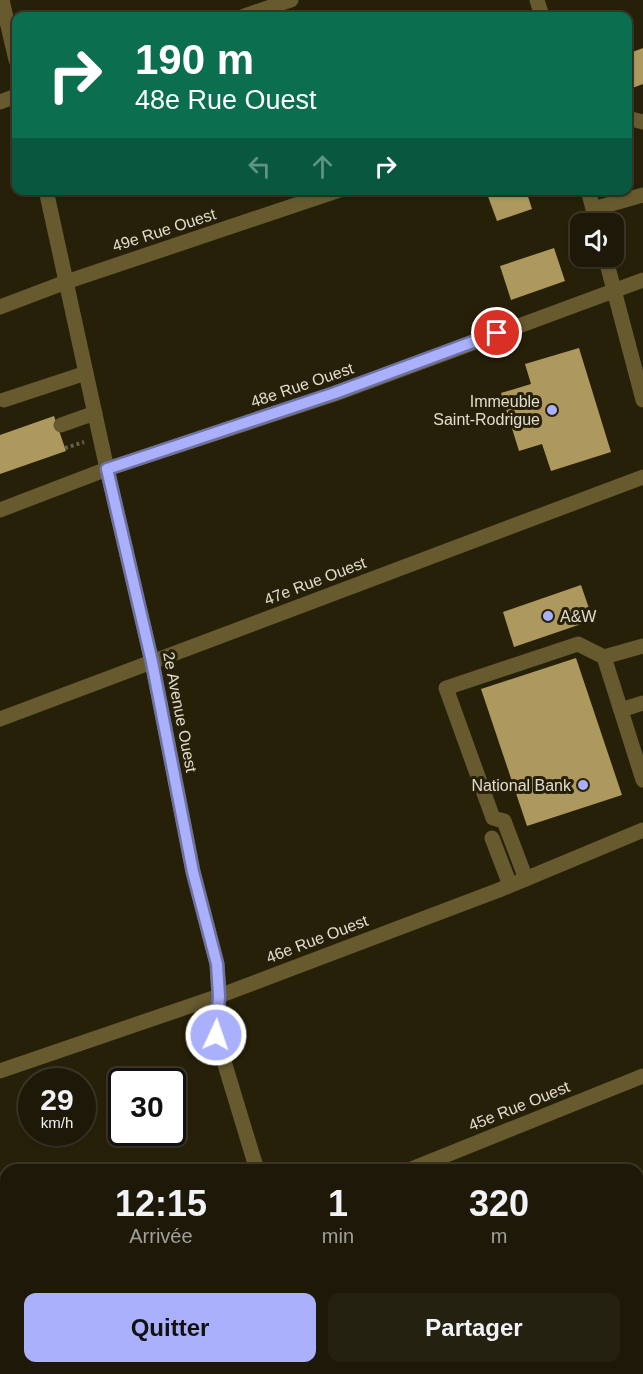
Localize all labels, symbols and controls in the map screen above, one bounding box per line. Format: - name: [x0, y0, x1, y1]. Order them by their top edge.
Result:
- icon: right: [36, 36, 114, 114]
- text: 190 m: [135, 36, 254, 83]
- text: 48e Rue Ouest: [135, 85, 317, 115]
- icon: left: [243, 150, 276, 183]
- icon: ahead: [306, 150, 339, 183]
- icon: right: [369, 150, 402, 183]
- street label: 49e Rue Ouest: [110, 205, 218, 255]
- map controls: [570, 213, 624, 267]
- button: sound: [570, 213, 624, 267]
- pin: [471, 307, 522, 358]
- icon: arrive: [480, 316, 513, 349]
- street label: 48e Rue Ouest: [248, 359, 356, 411]
- place label: Immeuble Saint-Rodrigue: [433, 393, 540, 428]
- marker: Immeuble Saint-Rodrigue: [545, 403, 559, 417]
- street label: 47e Rue Ouest: [262, 554, 369, 608]
- place label: A&W: [560, 608, 597, 625]
- marker: A&W: [541, 609, 555, 623]
- street label: 2e Avenue Ouest: [160, 650, 200, 774]
- place label: National Bank: [471, 777, 572, 794]
- marker: National Bank: [576, 778, 590, 792]
- street label: 46e Rue Ouest: [264, 912, 371, 966]
- position arrow: [184, 1003, 248, 1067]
- speed limit sign: 30: [108, 1068, 186, 1146]
- street label: 45e Rue Ouest: [466, 1078, 573, 1134]
- text: 29: [40, 1083, 74, 1116]
- text: km/h: [41, 1114, 73, 1131]
- text: 12:15: [115, 1183, 207, 1224]
- text: 1: [328, 1183, 348, 1224]
- text: 320: [469, 1183, 529, 1224]
- text: Arrivée: [129, 1225, 193, 1247]
- text: min: [322, 1225, 354, 1247]
- text: m: [491, 1225, 507, 1247]
- button: Quitter: [24, 1293, 316, 1362]
- button: Partager: [328, 1293, 620, 1362]

